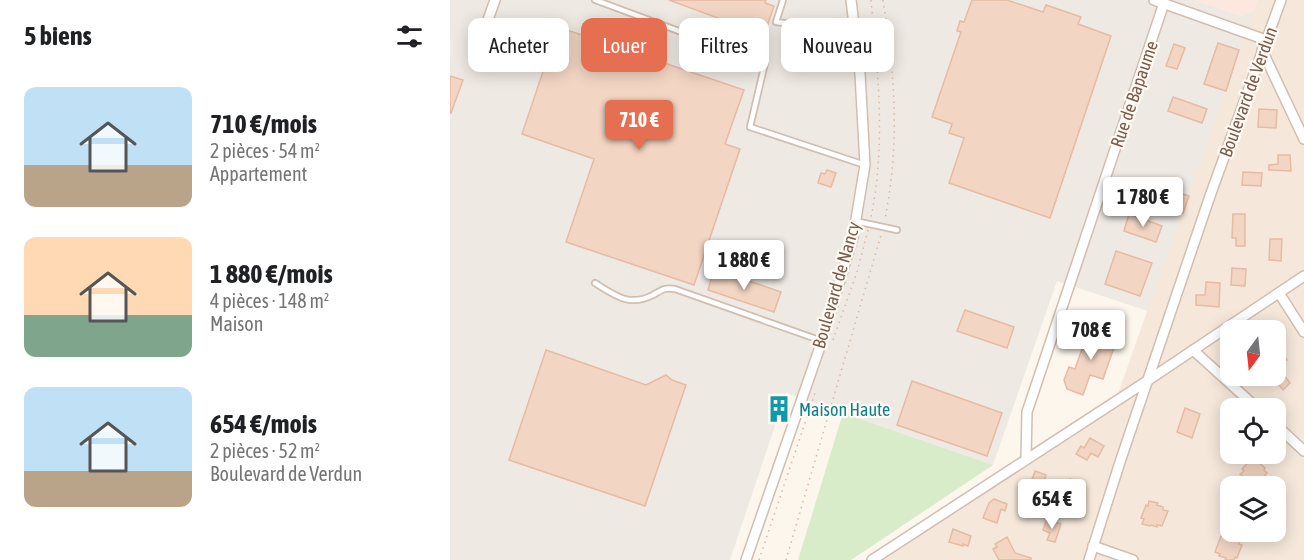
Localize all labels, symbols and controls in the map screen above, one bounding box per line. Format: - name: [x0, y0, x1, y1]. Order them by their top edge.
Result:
- chip: Acheter: [468, 18, 569, 72]
- chip: Louer: [581, 18, 667, 72]
- chip: Filtres: [679, 18, 769, 72]
- chip: Nouveau: [781, 18, 894, 72]
- icon: filters: [393, 20, 426, 53]
- text: 5 biens: [24, 21, 92, 51]
- street label: Boulevard de Verdun: [1215, 24, 1281, 160]
- street label: Rue de Bapaume: [1106, 38, 1162, 150]
- pin: 710 €: [597, 100, 681, 151]
- text: 710 €: [619, 108, 659, 131]
- text: 710 €/mois: [210, 109, 317, 139]
- icon: home: [72, 111, 144, 183]
- text: 2 pièces · 54 m²: [210, 139, 320, 162]
- text: Appartement: [210, 162, 307, 185]
- pin: 1 780 €: [1088, 177, 1198, 228]
- text: 1 780 €: [1117, 185, 1169, 208]
- street label: Boulevard de Nancy: [808, 219, 864, 351]
- pin: 1 880 €: [689, 240, 799, 291]
- text: 1 880 €: [718, 248, 770, 271]
- text: 1 880 €/mois: [210, 259, 333, 289]
- icon: home: [72, 261, 144, 333]
- text: 4 pièces · 148 m²: [210, 289, 329, 312]
- pin: 708 €: [1049, 310, 1133, 361]
- text: Maison: [210, 312, 263, 335]
- text: 708 €: [1071, 318, 1111, 341]
- north arrow: [1220, 320, 1286, 386]
- map controls: [1220, 320, 1286, 542]
- building icon: Maison Haute: [764, 394, 794, 424]
- button: locate: [1220, 398, 1286, 464]
- place label: Maison Haute: [799, 399, 890, 420]
- text: 654 €/mois: [210, 409, 317, 439]
- icon: home: [72, 411, 144, 483]
- text: 2 pièces · 52 m²: [210, 439, 320, 462]
- text: Boulevard de Verdun: [210, 462, 362, 485]
- button: layers: [1220, 476, 1286, 542]
- pin: 654 €: [1010, 479, 1094, 530]
- text: 654 €: [1032, 487, 1072, 510]

